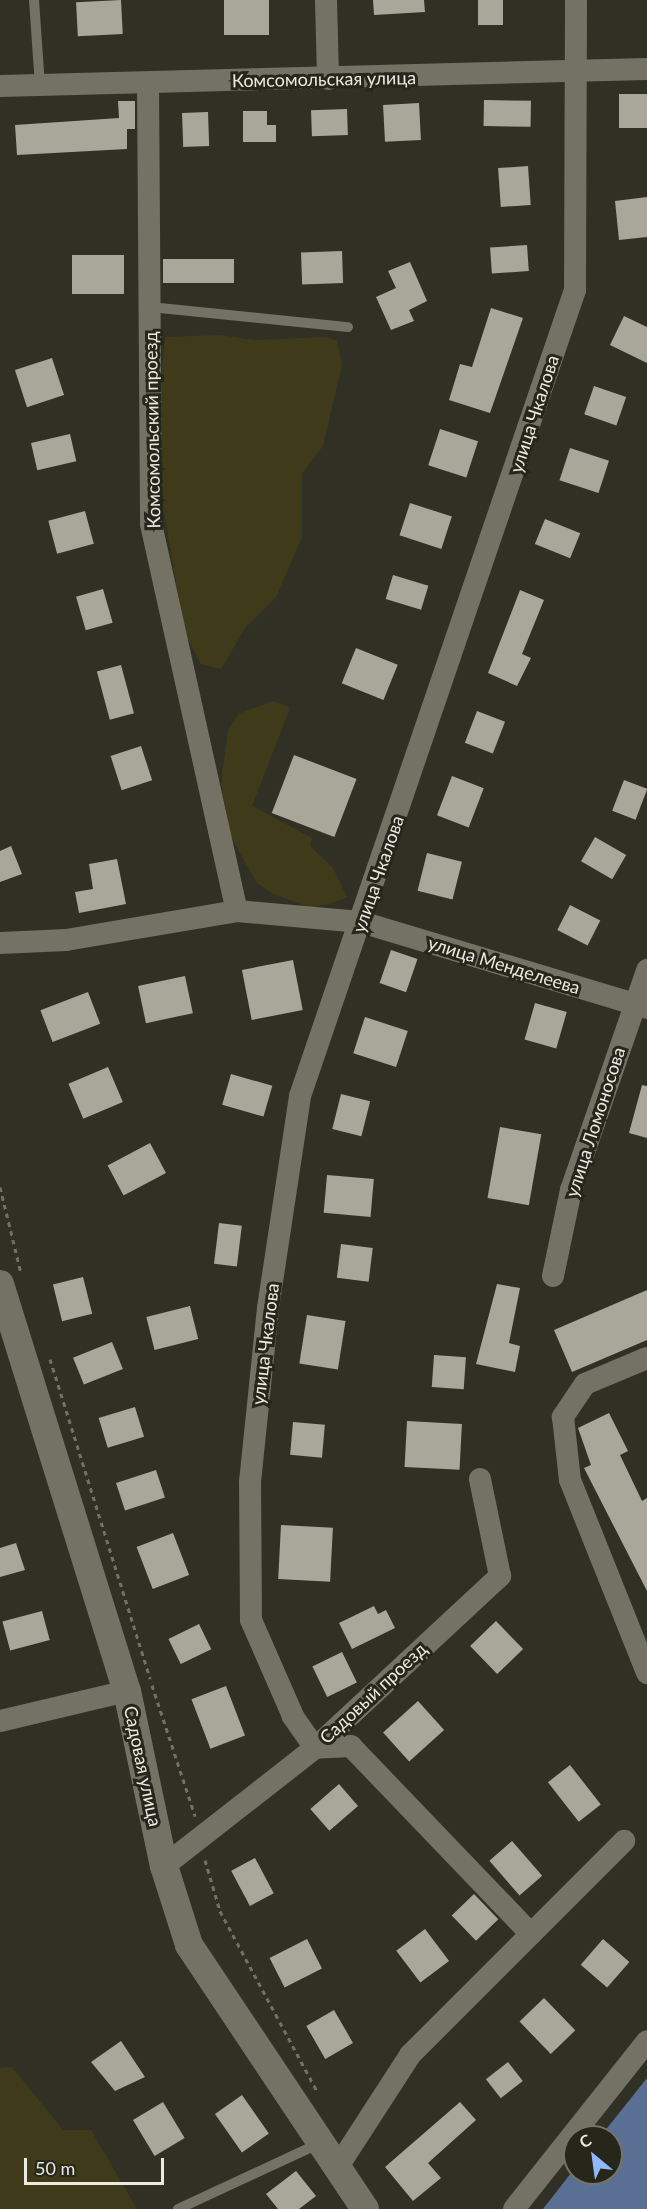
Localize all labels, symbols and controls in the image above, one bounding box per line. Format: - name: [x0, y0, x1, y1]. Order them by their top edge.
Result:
- street label: Комсомольская улица: [232, 67, 416, 91]
- street label: Комсомольский проезд: [139, 331, 165, 529]
- street label: улица Чкалова: [505, 352, 563, 476]
- street label: улица Чкалова: [348, 813, 408, 935]
- street label: улица Менделеева: [425, 932, 583, 998]
- street label: улица Ломоносова: [561, 1044, 629, 1200]
- street label: улица Чкалова: [247, 1282, 283, 1406]
- street label: Садовый проезд: [315, 1638, 431, 1748]
- street label: Садовая улица: [120, 1704, 166, 1828]
- north arrow: [563, 2125, 623, 2185]
- text: С: [576, 2130, 594, 2151]
- scale bar: [27, 2146, 166, 2184]
- text: 50 m: [35, 2157, 75, 2179]

